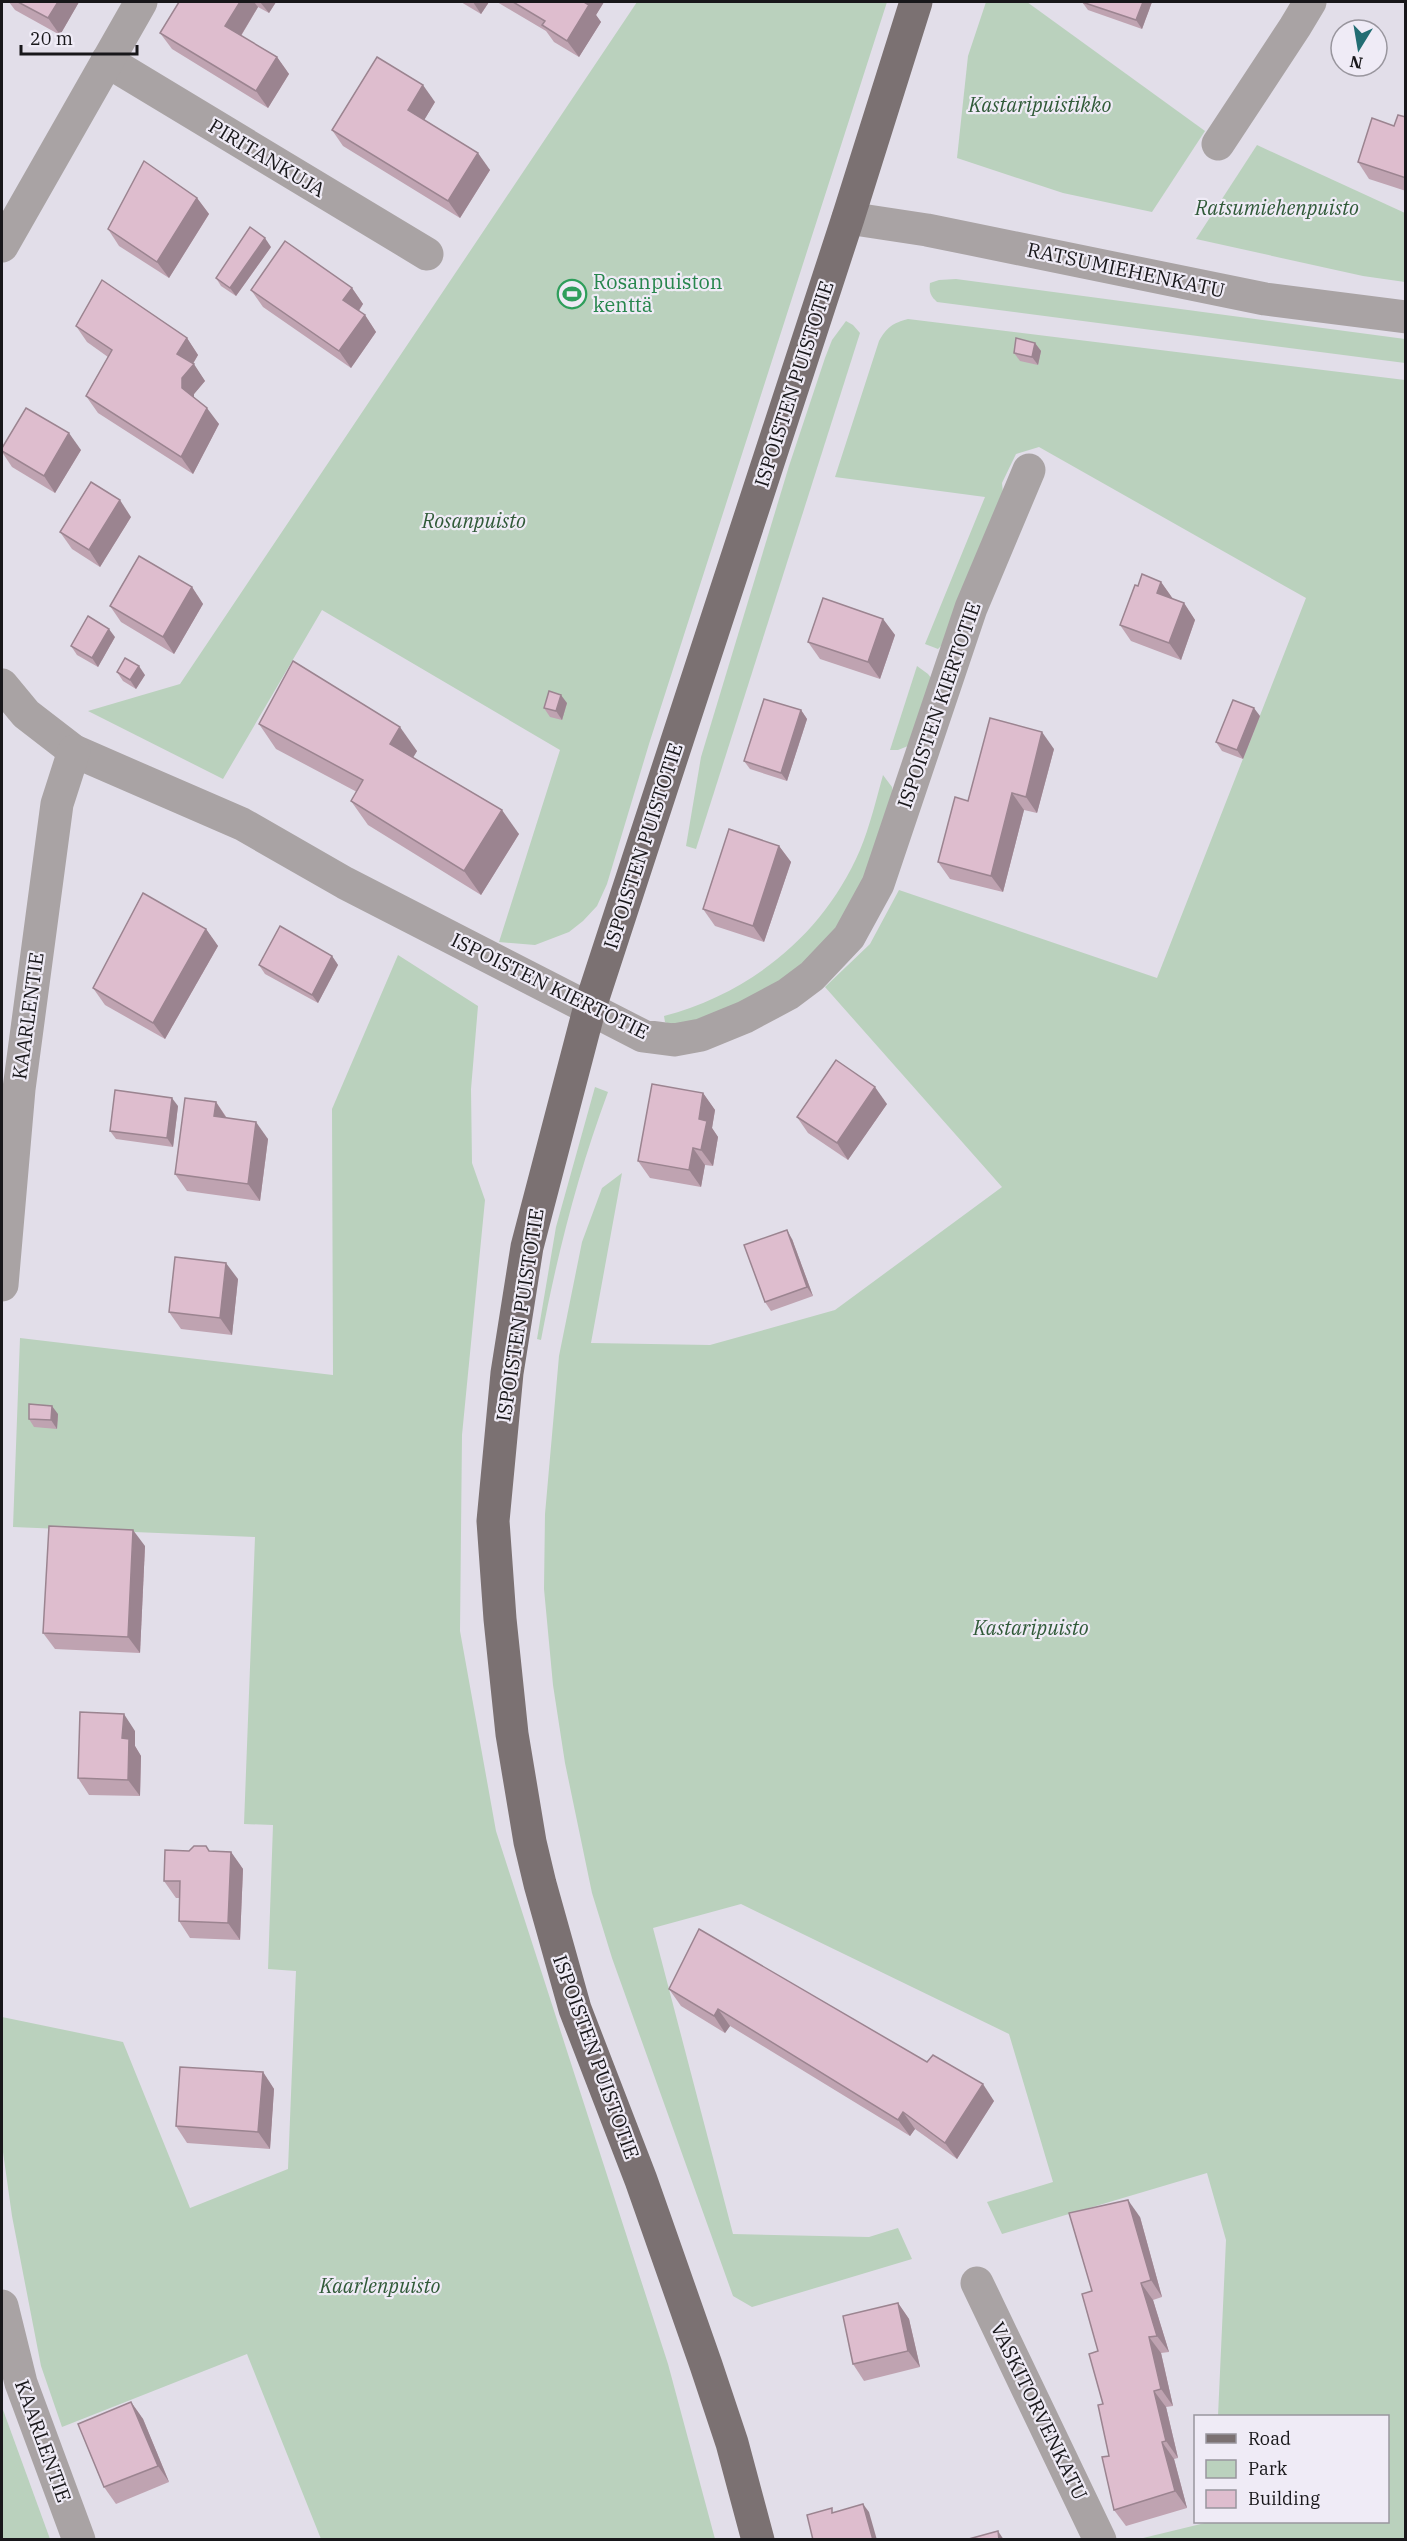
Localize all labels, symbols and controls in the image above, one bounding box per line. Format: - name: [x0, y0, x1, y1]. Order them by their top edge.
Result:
- scale bar: [21, 18, 136, 56]
- north arrow: [1329, 18, 1389, 78]
- text: 20 m: [30, 27, 73, 50]
- text: N: [1348, 52, 1364, 74]
- park label: Kastaripuistikko: [968, 91, 1111, 118]
- street label: PIRITANKUJA: [204, 112, 331, 203]
- park label: Ratsumiehenpuisto: [1194, 194, 1359, 221]
- street label: RATSUMIEHENKATU: [1025, 235, 1227, 304]
- place label: Rosanpuiston kenttä: [593, 268, 723, 318]
- street label: ISPOISTEN PUISTOTIE: [747, 277, 840, 490]
- sports icon: Rosanpuiston kenttä: [556, 278, 588, 310]
- park label: Rosanpuisto: [421, 507, 526, 534]
- street label: ISPOISTEN KIERTOTIE: [890, 598, 987, 812]
- street label: ISPOISTEN PUISTOTIE: [596, 739, 689, 952]
- street label: ISPOISTEN KIERTOTIE: [447, 926, 653, 1045]
- street label: KAARLENTIE: [5, 950, 50, 1081]
- street label: ISPOISTEN PUISTOTIE: [489, 1206, 550, 1423]
- park label: Kastaripuisto: [972, 1614, 1089, 1641]
- street label: ISPOISTEN PUISTOTIE: [547, 1951, 646, 2163]
- park label: Kaarlenpuisto: [318, 2272, 441, 2299]
- street label: VASKITORVENKATU: [985, 2317, 1094, 2504]
- street label: KAARLENTIE: [9, 2376, 78, 2506]
- legend: [1194, 2415, 1389, 2523]
- text: Road: [1248, 2427, 1291, 2450]
- text: Park: [1248, 2457, 1288, 2480]
- text: Building: [1248, 2487, 1320, 2510]

